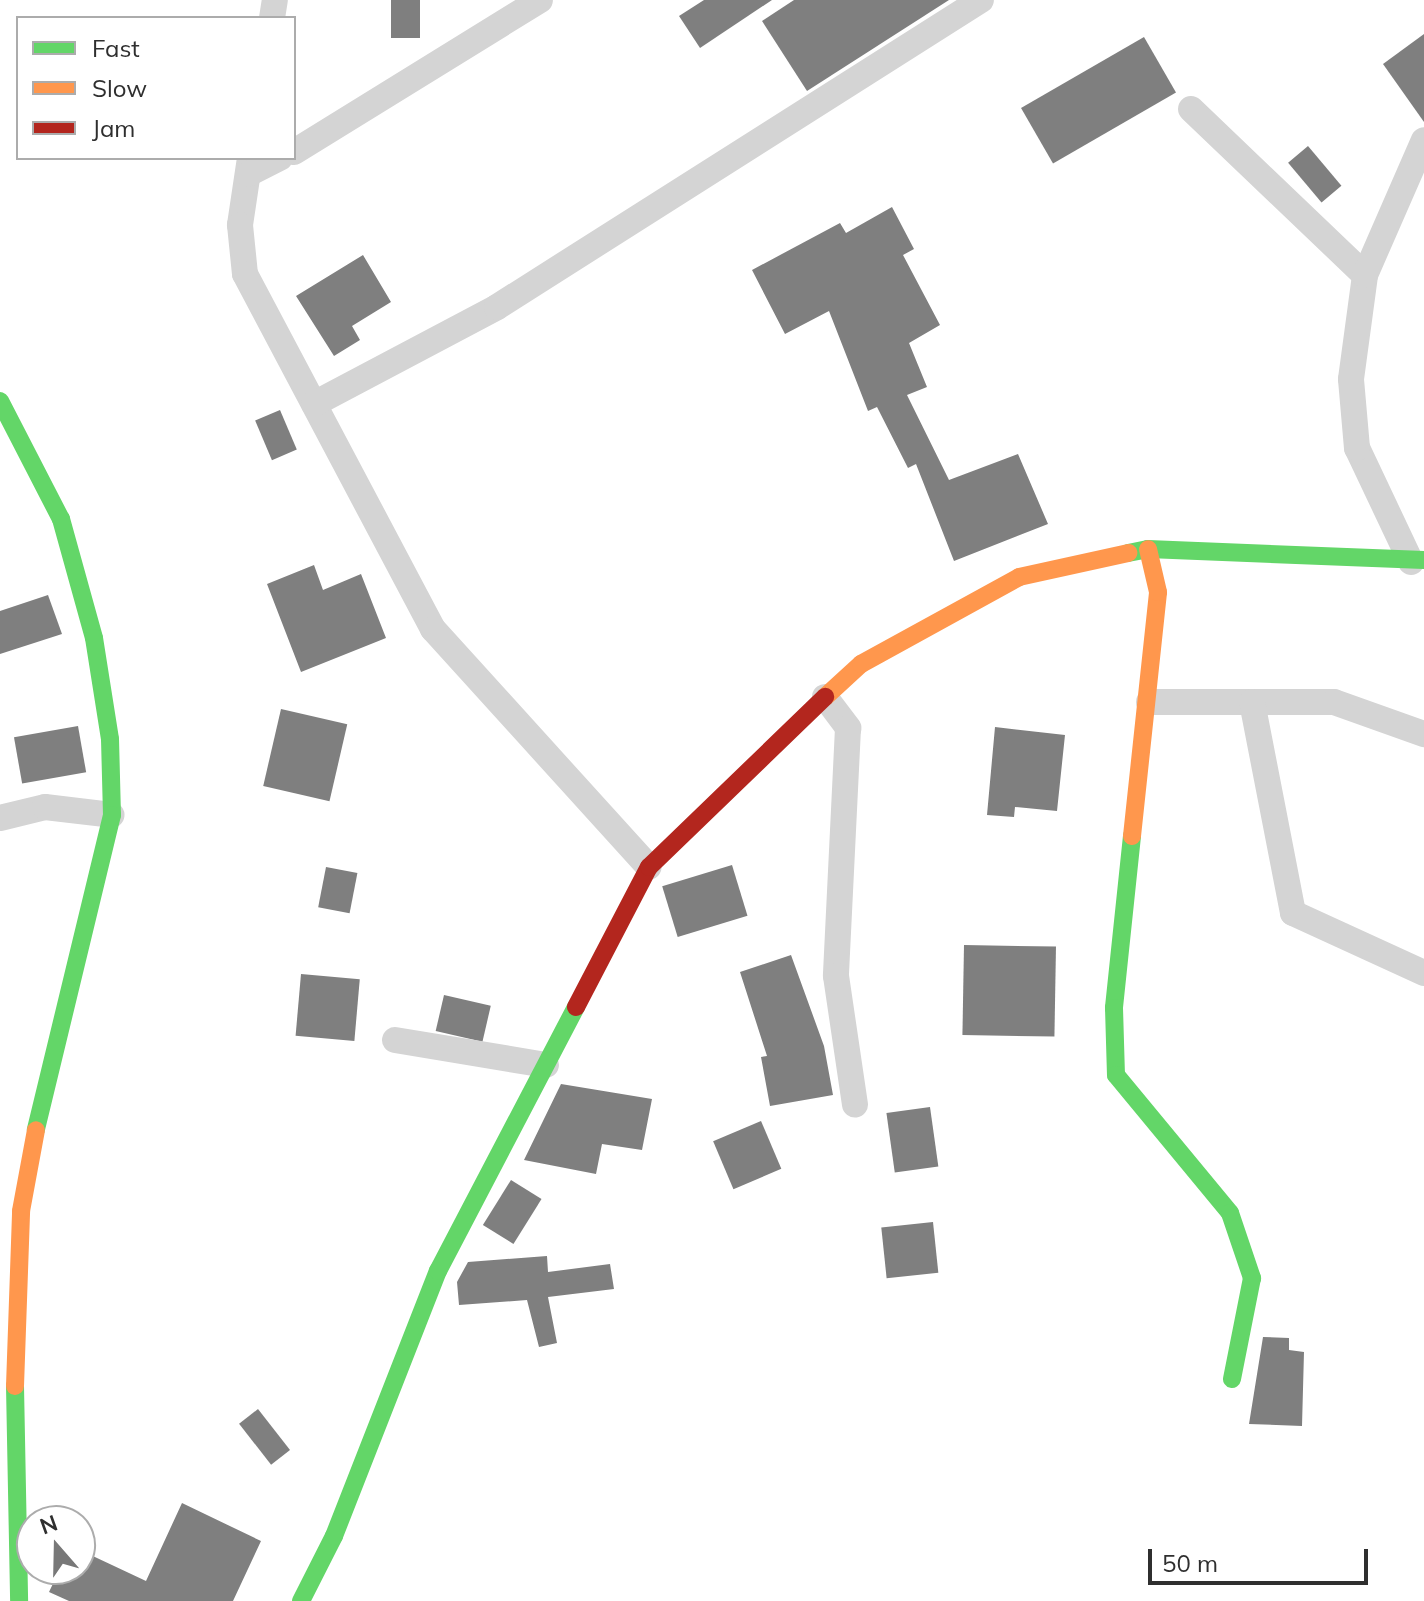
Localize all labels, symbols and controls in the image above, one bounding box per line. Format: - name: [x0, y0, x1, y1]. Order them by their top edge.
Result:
- legend: [16, 16, 296, 160]
- text: Fast: [92, 33, 140, 63]
- text: Slow: [92, 73, 147, 103]
- text: Jam: [92, 113, 135, 143]
- north arrow: [16, 1505, 96, 1585]
- text: N: [36, 1508, 61, 1540]
- scale bar: [1152, 1533, 1372, 1583]
- text: 50 m: [1162, 1548, 1218, 1578]

